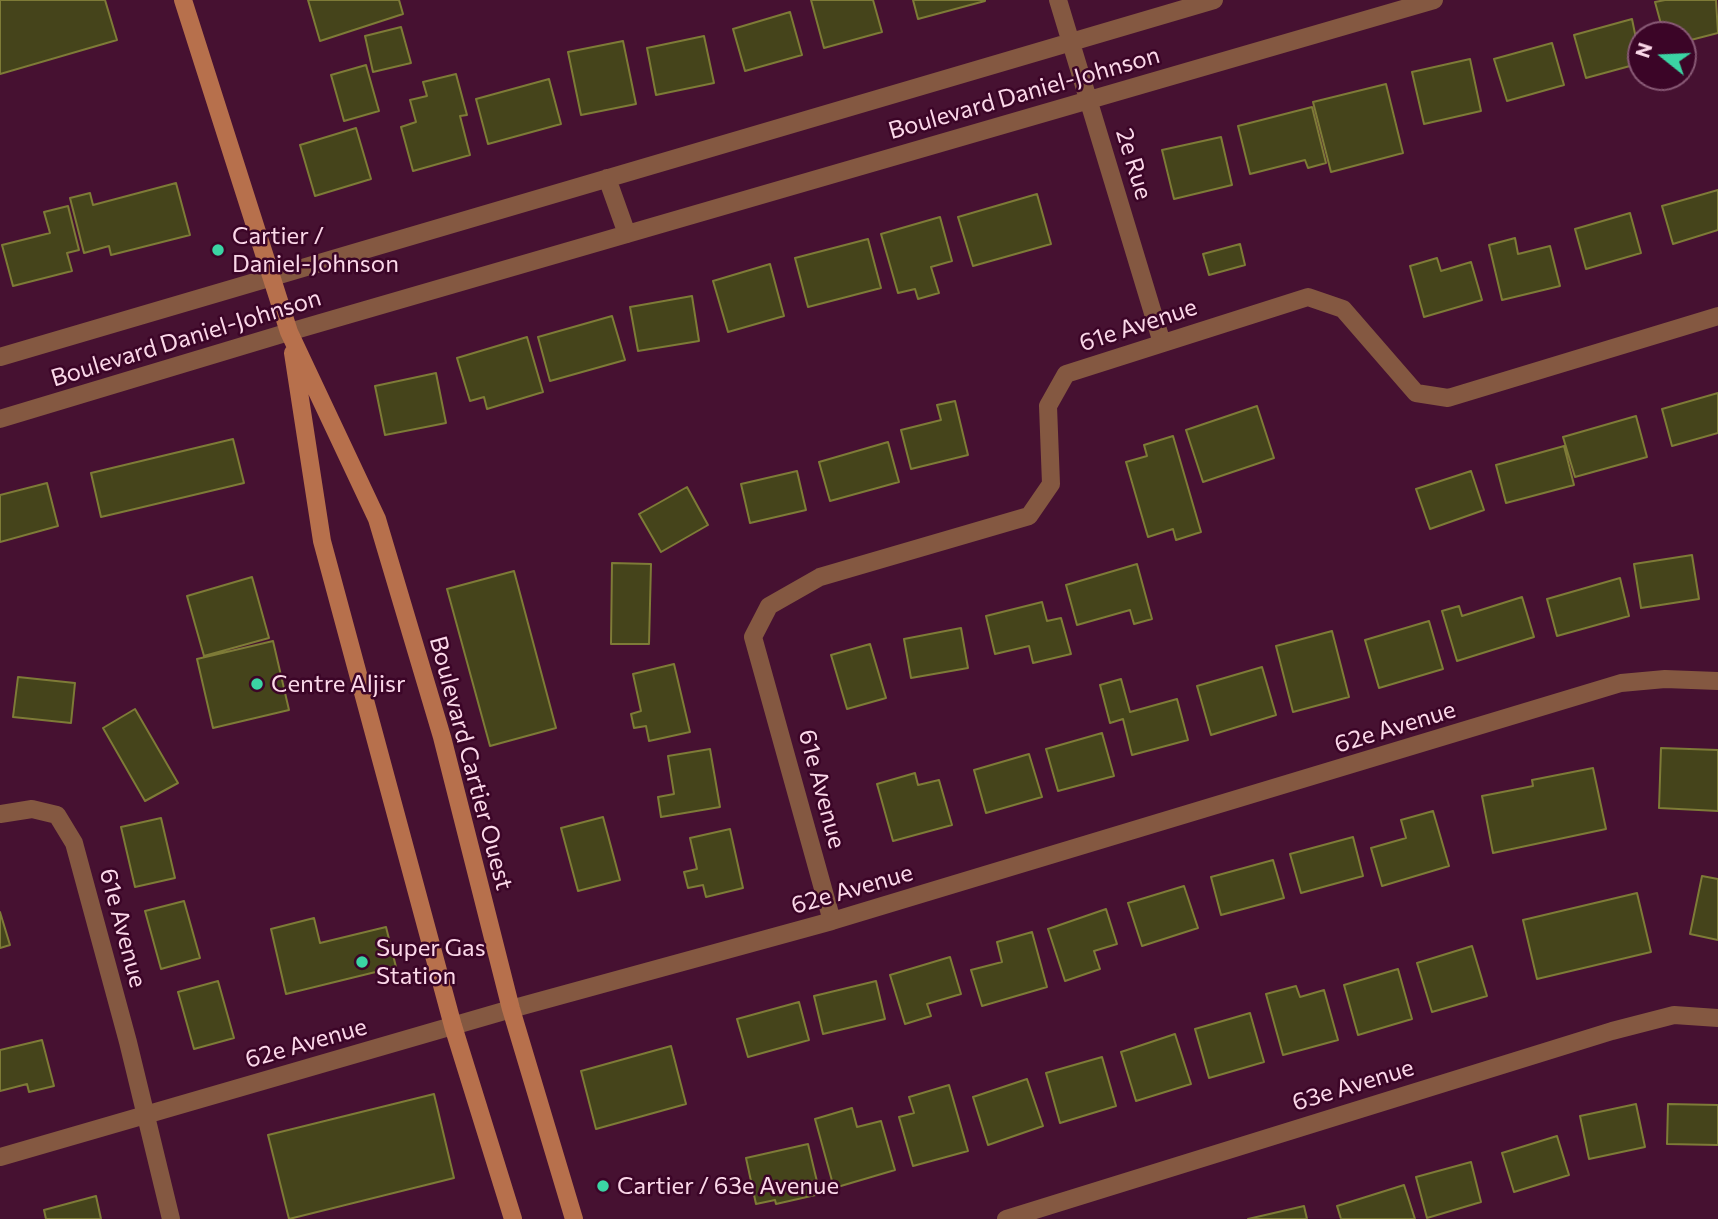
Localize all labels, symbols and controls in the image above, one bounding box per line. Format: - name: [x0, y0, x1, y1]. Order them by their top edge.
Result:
- north arrow: [1627, 21, 1697, 91]
- street label: Boulevard Daniel-Johnson: [885, 40, 1163, 146]
- text: N: [1630, 40, 1657, 60]
- street label: 2e Rue: [1110, 125, 1158, 203]
- place label: Cartier / Daniel-Johnson: [232, 222, 399, 278]
- marker: Cartier / Daniel-Johnson: [210, 242, 226, 258]
- street label: Boulevard Daniel-Johnson: [48, 283, 324, 393]
- street label: 61e Avenue: [1075, 292, 1201, 358]
- street label: Boulevard Cartier Ouest: [423, 633, 519, 893]
- place label: Centre Aljisr: [271, 670, 406, 698]
- marker: Centre Aljisr: [249, 676, 265, 692]
- street label: 62e Avenue: [1331, 695, 1459, 759]
- street label: 61e Avenue: [792, 726, 852, 852]
- street label: 62e Avenue: [788, 858, 916, 920]
- street label: 61e Avenue: [93, 865, 153, 991]
- place label: Super Gas Station: [376, 934, 486, 990]
- marker: Super Gas Station: [354, 954, 370, 970]
- street label: 62e Avenue: [242, 1012, 370, 1074]
- street label: 63e Avenue: [1289, 1053, 1417, 1117]
- place label: Cartier / 63e Avenue: [617, 1172, 839, 1200]
- marker: Cartier / 63e Avenue: [595, 1178, 611, 1194]

